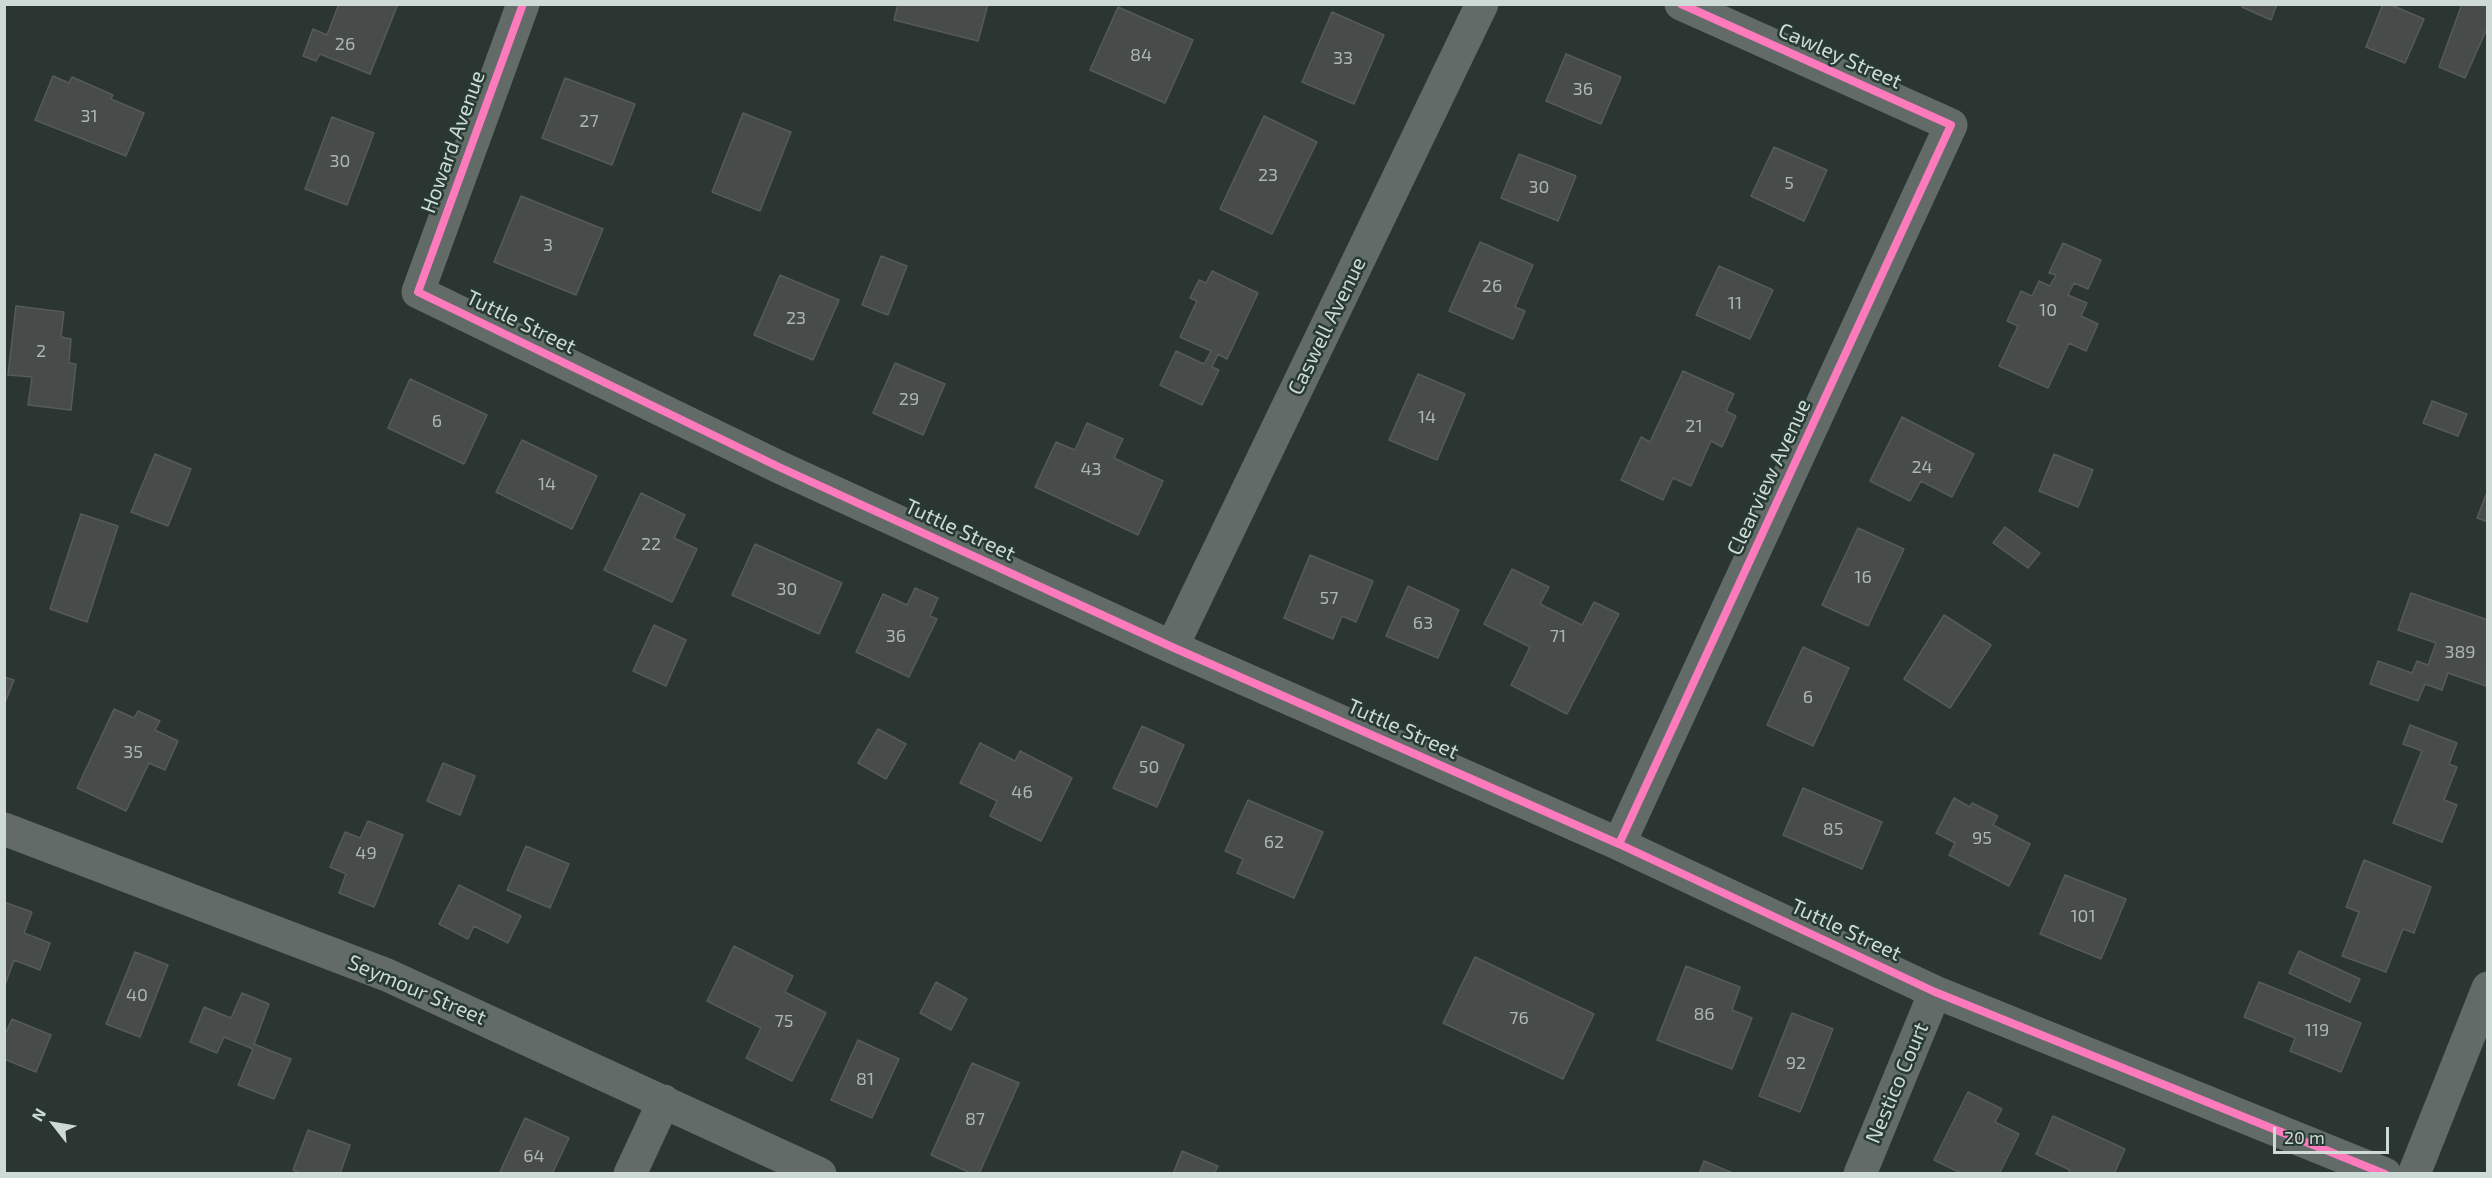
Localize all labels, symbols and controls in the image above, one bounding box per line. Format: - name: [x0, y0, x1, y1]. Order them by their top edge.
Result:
- street label: Cawley Street: [1774, 18, 1906, 94]
- house number: 26: [335, 33, 355, 55]
- house number: 84: [1130, 44, 1152, 66]
- house number: 33: [1333, 47, 1353, 69]
- street label: Howard Avenue: [416, 67, 490, 217]
- house number: 36: [1573, 78, 1593, 100]
- house number: 31: [80, 105, 98, 127]
- house number: 27: [579, 110, 599, 132]
- house number: 30: [330, 150, 350, 172]
- house number: 23: [1258, 164, 1278, 186]
- house number: 5: [1784, 172, 1794, 194]
- house number: 30: [1529, 176, 1549, 198]
- house number: 3: [543, 234, 553, 256]
- street label: Caswell Avenue: [1283, 253, 1371, 399]
- house number: 26: [1482, 275, 1502, 297]
- street label: Tuttle Street: [462, 285, 580, 359]
- house number: 11: [1728, 292, 1742, 314]
- house number: 10: [2039, 299, 2057, 321]
- house number: 23: [786, 307, 806, 329]
- house number: 2: [36, 340, 46, 362]
- house number: 29: [899, 388, 919, 410]
- street label: Clearview Avenue: [1722, 395, 1816, 559]
- house number: 14: [1418, 406, 1436, 428]
- house number: 6: [432, 410, 442, 432]
- house number: 21: [1685, 415, 1703, 437]
- house number: 24: [1911, 456, 1933, 478]
- house number: 43: [1080, 458, 1102, 480]
- house number: 14: [538, 473, 556, 495]
- street label: Tuttle Street: [901, 493, 1019, 567]
- house number: 22: [641, 533, 661, 555]
- house number: 16: [1854, 566, 1872, 588]
- house number: 30: [777, 578, 797, 600]
- house number: 57: [1320, 587, 1338, 609]
- house number: 63: [1413, 612, 1433, 634]
- house number: 36: [886, 625, 906, 647]
- house number: 71: [1550, 625, 1566, 647]
- house number: 389: [2444, 641, 2476, 663]
- house number: 6: [1803, 686, 1813, 708]
- street label: Tuttle Street: [1344, 693, 1462, 765]
- house number: 35: [123, 741, 143, 763]
- house number: 50: [1139, 756, 1159, 778]
- house number: 46: [1011, 781, 1033, 803]
- house number: 85: [1823, 818, 1843, 840]
- house number: 95: [1972, 827, 1992, 849]
- house number: 62: [1264, 831, 1284, 853]
- house number: 49: [355, 842, 377, 864]
- street label: Tuttle Street: [1787, 893, 1905, 967]
- house number: 101: [2070, 905, 2096, 927]
- street label: Seymour Street: [344, 950, 490, 1030]
- house number: 40: [126, 984, 148, 1006]
- house number: 86: [1693, 1003, 1715, 1025]
- house number: 76: [1509, 1007, 1529, 1029]
- house number: 75: [775, 1010, 793, 1032]
- street label: Nestico Court: [1860, 1019, 1934, 1147]
- house number: 119: [2305, 1019, 2329, 1041]
- house number: 92: [1786, 1052, 1806, 1074]
- house number: 81: [856, 1068, 874, 1090]
- north arrow: [24, 1094, 84, 1154]
- text: N: [27, 1105, 49, 1124]
- house number: 87: [965, 1108, 985, 1130]
- scale bar: [2276, 1115, 2392, 1153]
- text: 20 m: [2284, 1126, 2325, 1148]
- house number: 64: [523, 1145, 545, 1167]

